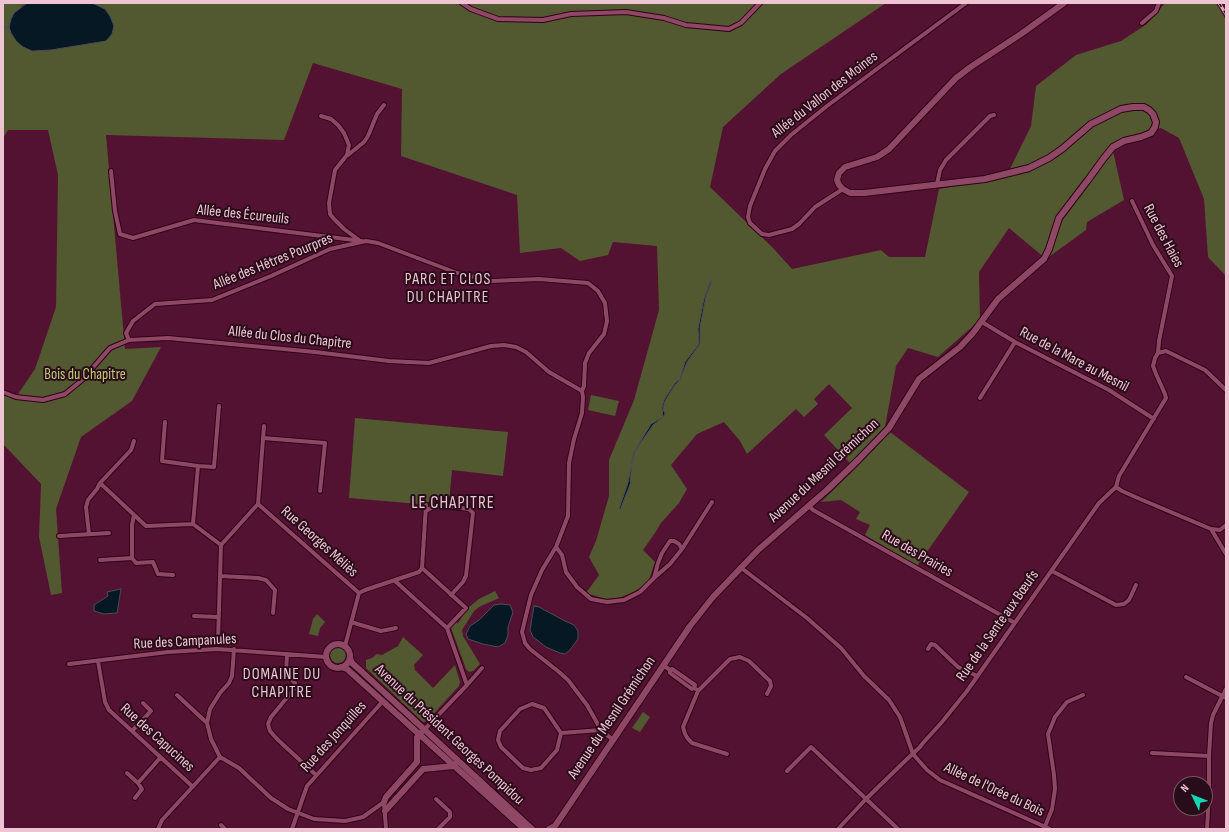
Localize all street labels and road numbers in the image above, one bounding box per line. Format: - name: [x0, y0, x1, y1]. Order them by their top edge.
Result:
- street label: Allée du Vallon des Moines: [768, 48, 882, 142]
- street label: Allée des Écureuils: [196, 201, 290, 229]
- street label: Rue des Haies: [1139, 201, 1187, 271]
- street label: Allée des Hêtres Pourpres: [210, 230, 336, 294]
- street label: Allée du Clos du Chapitre: [228, 323, 352, 353]
- street label: Rue de la Mare au Mesnil: [1016, 324, 1132, 396]
- street label: Avenue du Mesnil Grémichon: [765, 415, 883, 527]
- street label: Rue Georges Méliès: [277, 503, 361, 581]
- street label: Rue des Prairies: [878, 526, 956, 582]
- street label: Rue de la Sente aux Bœufs: [953, 567, 1043, 685]
- street label: Rue des Campanules: [133, 630, 237, 654]
- street label: Avenue du Mesnil Grémichon: [564, 653, 660, 783]
- street label: Avenue du Président Georges Pompidou: [371, 661, 527, 809]
- street label: Rue des Jonquilles: [297, 698, 371, 776]
- street label: Rue des Capucines: [116, 700, 198, 776]
- street label: Allée de l'Orée du Bois: [941, 759, 1047, 821]

